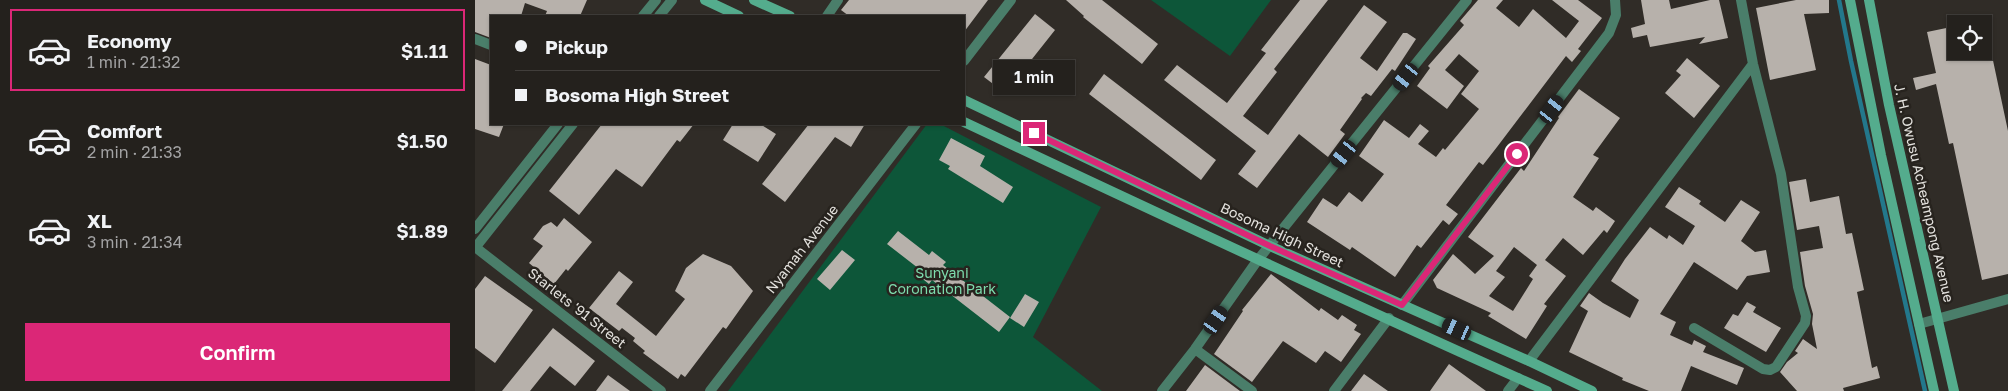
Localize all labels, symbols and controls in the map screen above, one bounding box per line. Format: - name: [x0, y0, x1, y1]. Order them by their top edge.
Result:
- map controls: [1947, 15, 1992, 60]
- button: locate: [1947, 15, 1992, 60]
- icon: car: [27, 28, 72, 73]
- text: Economy: [87, 29, 172, 52]
- text: Pickup: [545, 35, 608, 58]
- text: $1.11: [401, 39, 448, 62]
- text: 1 min · 21:32: [87, 52, 180, 72]
- callout: 1 min: [993, 61, 1075, 96]
- car: [1390, 61, 1421, 93]
- text: 1 min: [1014, 67, 1054, 87]
- street label: J. H. Owusu Acheampong Avenue: [1891, 82, 1958, 304]
- text: Bosoma High Street: [545, 83, 729, 106]
- car: [1536, 93, 1567, 125]
- icon: car: [27, 118, 72, 163]
- text: Comfort: [87, 119, 162, 142]
- route end: [1023, 122, 1045, 144]
- text: $1.50: [396, 129, 448, 152]
- car: [1328, 138, 1359, 170]
- text: 2 min · 21:33: [87, 142, 182, 162]
- route start: [1506, 143, 1528, 165]
- street label: Bosoma High Street: [1218, 199, 1347, 271]
- street label: Nyamah Avenue: [762, 201, 841, 296]
- icon: car: [27, 208, 72, 253]
- text: XL: [87, 209, 112, 232]
- text: $1.89: [396, 219, 448, 242]
- text: 3 min · 21:34: [87, 232, 182, 252]
- street label: Starlets '91 Street: [525, 264, 630, 351]
- park label: Sunyani Coronation Park: [888, 264, 996, 297]
- car: [1201, 303, 1230, 337]
- car: [1440, 316, 1473, 342]
- button: Confirm: [25, 323, 450, 381]

